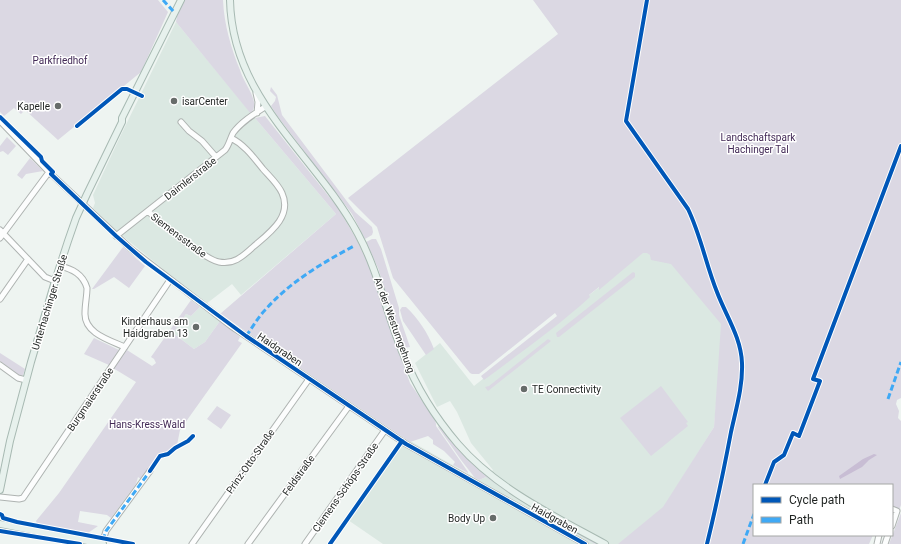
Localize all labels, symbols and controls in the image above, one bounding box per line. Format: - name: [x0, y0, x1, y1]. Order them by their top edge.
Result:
- park label: Parkfriedhof: [32, 55, 88, 66]
- marker: isarCenter: [169, 96, 179, 106]
- place label: isarCenter: [182, 96, 228, 107]
- place label: Kapelle: [17, 101, 50, 112]
- marker: Kapelle: [53, 101, 63, 111]
- park label: Landschaftspark Hachinger Tal: [721, 132, 796, 155]
- street label: Daimlerstraße: [162, 155, 218, 202]
- street label: Siemensstraße: [149, 211, 209, 260]
- street label: Unterhachinger Straße: [30, 253, 69, 351]
- street label: An der Westumgehung: [372, 276, 417, 375]
- place label: Kinderhaus am Haidgraben 13: [121, 316, 188, 339]
- marker: Kinderhaus am Haidgraben 13: [191, 322, 201, 332]
- street label: Haidgraben: [255, 330, 304, 368]
- street label: Burgmaierstraße: [65, 365, 116, 433]
- marker: TE Connectivity: [519, 384, 529, 394]
- place label: TE Connectivity: [532, 384, 601, 395]
- park label: Hans-Kress-Wald: [109, 419, 185, 430]
- street label: Prinz-Otto-Straße: [224, 427, 277, 496]
- street label: Clemens-Schöps-Straße: [310, 440, 381, 534]
- street label: Feldstraße: [280, 453, 317, 498]
- legend: [753, 484, 893, 536]
- text: Cycle path: [789, 493, 845, 507]
- street label: Haidgraben: [530, 501, 580, 536]
- place label: Body Up: [448, 513, 485, 524]
- marker: Body Up: [488, 513, 498, 523]
- text: Path: [789, 513, 814, 527]

